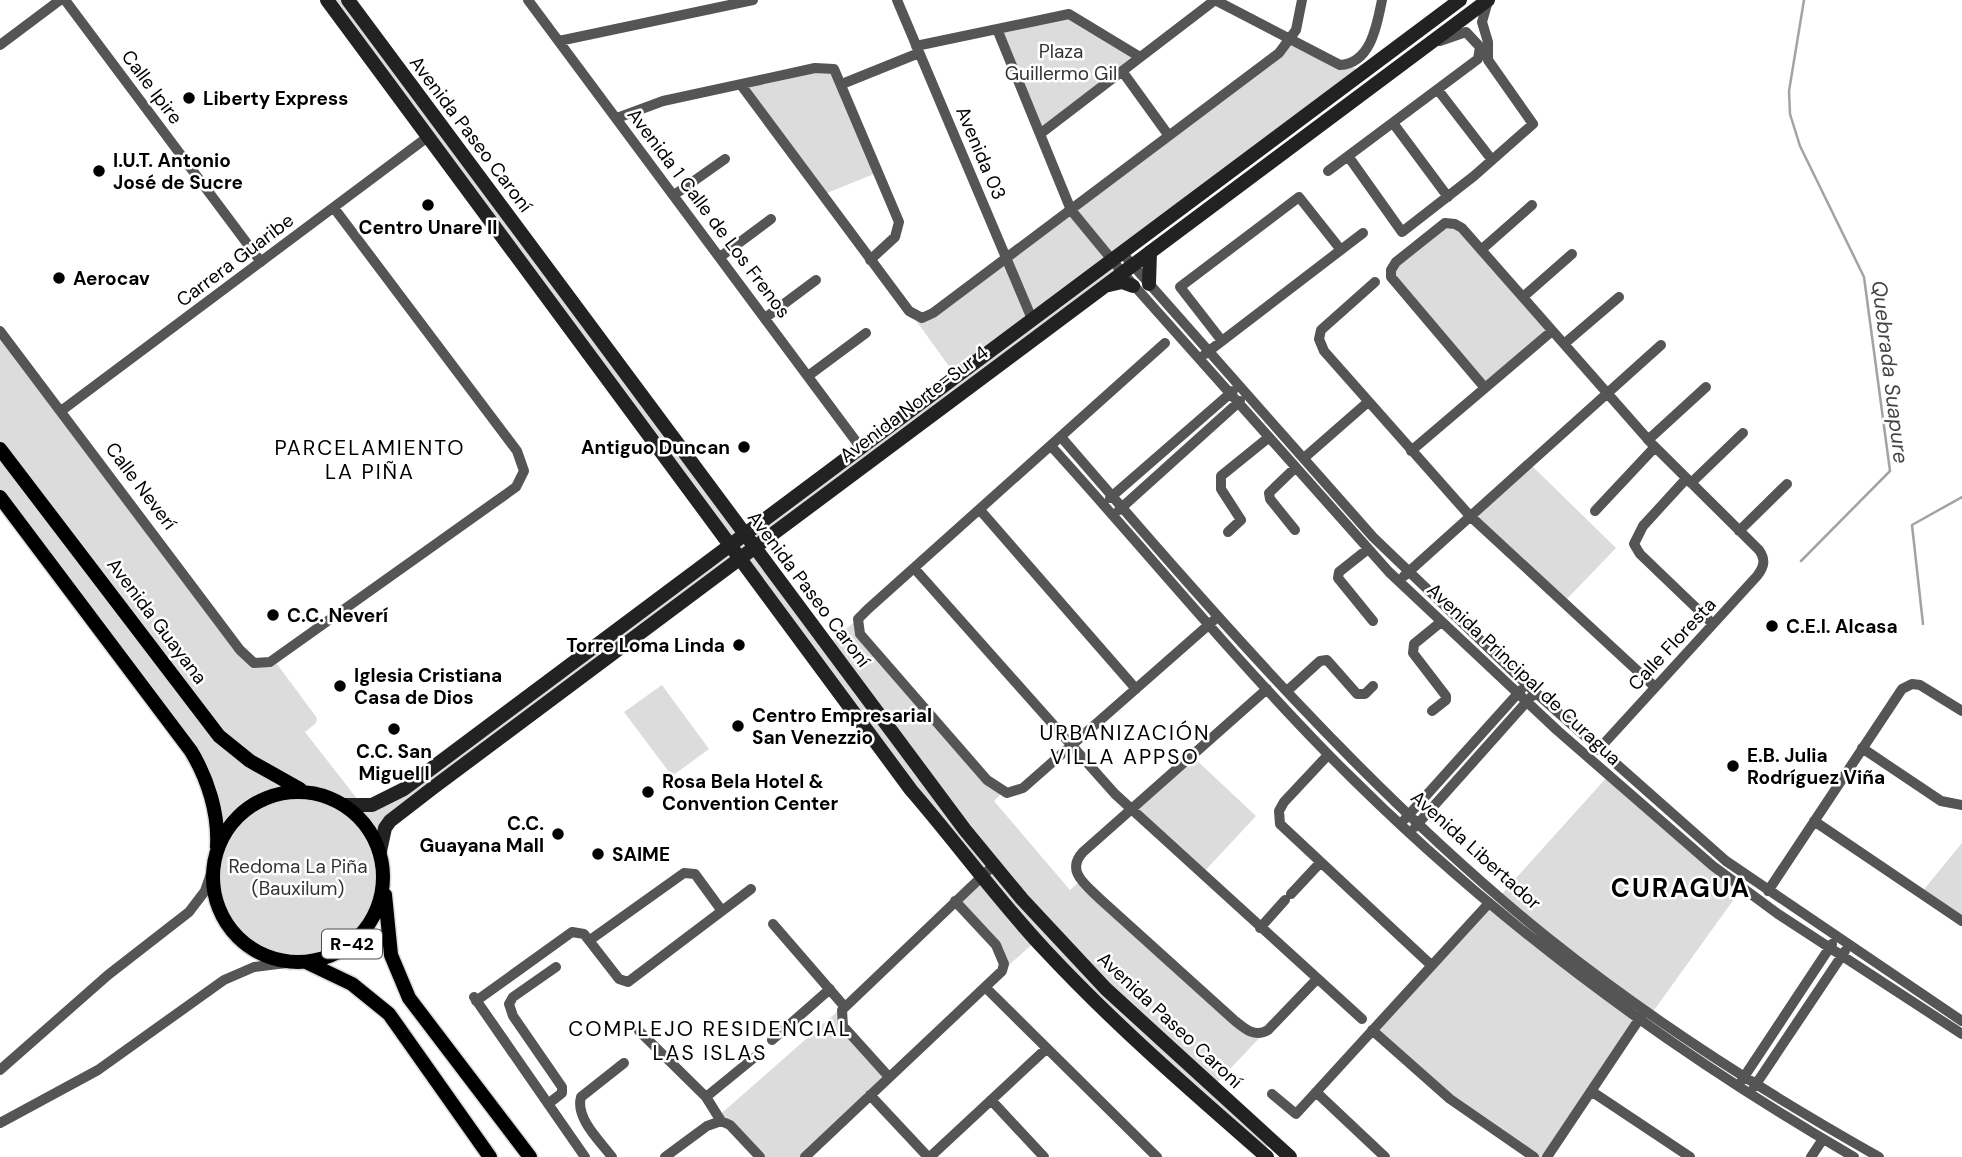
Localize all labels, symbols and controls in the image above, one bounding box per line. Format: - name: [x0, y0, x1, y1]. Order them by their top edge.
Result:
- park label: Plaza Guillermo Gil: [1005, 39, 1117, 86]
- street label: Calle Ipire: [116, 45, 188, 129]
- street label: Avenida Paseo Caroní: [404, 51, 538, 218]
- place label: Liberty Express: [203, 86, 348, 111]
- marker: Liberty Express: [181, 90, 197, 106]
- street label: Avenida 1 Calle de Los Frenos: [622, 103, 796, 323]
- street label: Avenida 03: [950, 103, 1012, 203]
- place label: I.U.T. Antonio José de Sucre: [113, 148, 243, 195]
- marker: I.U.T. Antonio José de Sucre: [91, 163, 107, 179]
- marker: Centro Unare II: [420, 197, 436, 213]
- street label: Carrera Guaribe: [171, 208, 299, 312]
- place label: Centro Unare II: [359, 215, 497, 240]
- place label: Aerocav: [73, 266, 150, 291]
- marker: Aerocav: [51, 270, 67, 286]
- water label: Quebrada Suapure: [1865, 279, 1915, 465]
- street label: Avenida Norte-Sur 4: [835, 340, 993, 468]
- district label: PARCELAMIENTO LA PIÑA: [275, 434, 465, 486]
- place label: Antiguo Duncan: [581, 435, 730, 460]
- street label: Calle Neverí: [100, 437, 183, 535]
- marker: Antiguo Duncan: [736, 439, 752, 455]
- street label: Avenida Paseo Caroní: [742, 506, 876, 673]
- street label: Avenida Guayana: [101, 553, 213, 689]
- street label: Avenida Principal de Curagua: [1422, 577, 1626, 771]
- street label: Calle Floresta: [1623, 592, 1721, 696]
- place label: C.C. Neverí: [287, 603, 388, 628]
- marker: C.C. Neverí: [265, 607, 281, 623]
- place label: C.E.I. Alcasa: [1786, 614, 1898, 639]
- marker: C.E.I. Alcasa: [1764, 618, 1780, 634]
- place label: Torre Loma Linda: [566, 633, 725, 658]
- marker: Torre Loma Linda: [731, 637, 747, 653]
- place label: Iglesia Cristiana Casa de Dios: [354, 663, 502, 710]
- marker: Iglesia Cristiana Casa de Dios: [332, 678, 348, 694]
- place label: Centro Empresarial San Venezzio: [752, 703, 932, 750]
- marker: Centro Empresarial San Venezzio: [730, 718, 746, 734]
- district label: URBANIZACIÓN VILLA APPSO: [1039, 719, 1211, 771]
- marker: C.C. San Miguel I: [386, 721, 402, 737]
- place label: C.C. San Miguel I: [356, 739, 432, 786]
- place label: E.B. Julia Rodríguez Viña: [1747, 743, 1885, 790]
- marker: E.B. Julia Rodríguez Viña: [1725, 758, 1741, 774]
- place label: Rosa Bela Hotel & Convention Center: [662, 769, 839, 816]
- marker: Rosa Bela Hotel & Convention Center: [640, 784, 656, 800]
- street label: Avenida Libertador: [1406, 785, 1546, 915]
- place label: C.C. Guayana Mall: [419, 811, 544, 858]
- marker: C.C. Guayana Mall: [550, 826, 566, 842]
- place label: SAIME: [612, 842, 670, 867]
- marker: SAIME: [590, 846, 606, 862]
- park label: Redoma La Piña (Bauxilum): [228, 854, 368, 901]
- district label: CURAGUA: [1611, 871, 1751, 905]
- road number: R-42: [322, 930, 382, 959]
- street label: Avenida Paseo Caroní: [1092, 946, 1248, 1094]
- district label: COMPLEJO RESIDENCIAL LAS ISLAS: [568, 1015, 852, 1067]

